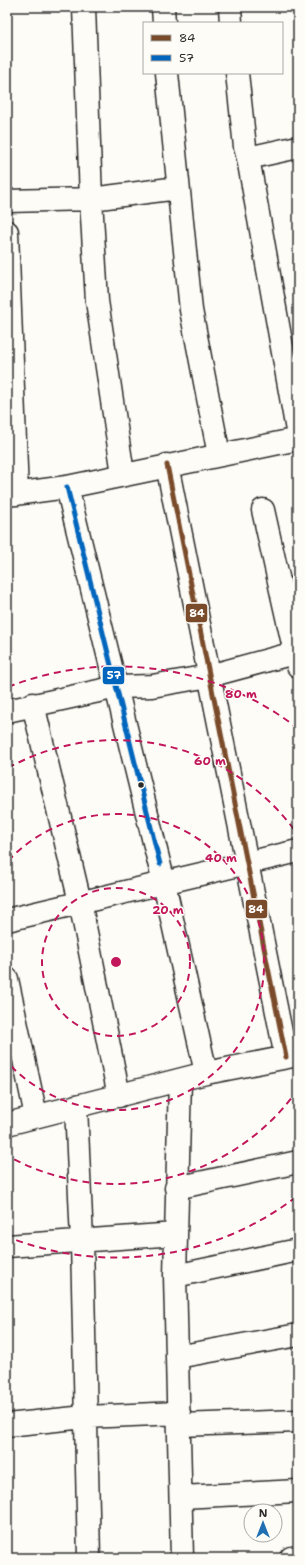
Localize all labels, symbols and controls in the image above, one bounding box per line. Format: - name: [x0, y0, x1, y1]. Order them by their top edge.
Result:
- legend: [143, 22, 283, 74]
- text: 84: [179, 30, 195, 46]
- text: 57: [179, 50, 194, 66]
- line badge: 84: [185, 603, 208, 623]
- text: 84: [189, 606, 205, 621]
- line badge: 57: [102, 666, 125, 685]
- text: 57: [107, 668, 122, 683]
- text: 80 m: [225, 686, 257, 702]
- text: 60 m: [194, 753, 226, 769]
- unlabelled marker: [136, 780, 146, 790]
- text: 40 m: [205, 850, 237, 866]
- line badge: 84: [245, 899, 268, 919]
- text: 20 m: [152, 902, 184, 918]
- text: 84: [248, 902, 264, 917]
- centre of rings: [109, 955, 123, 969]
- north arrow: [243, 1503, 283, 1543]
- text: N: [259, 1506, 268, 1521]

